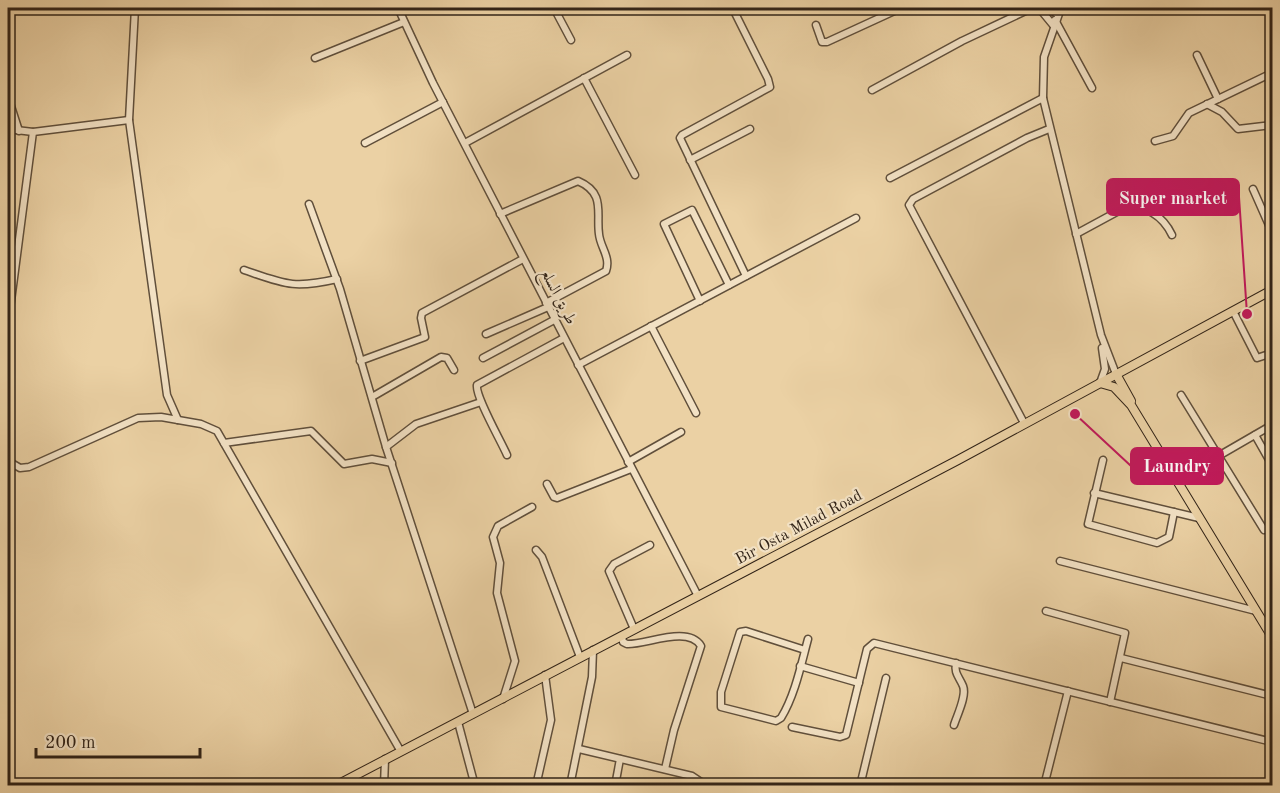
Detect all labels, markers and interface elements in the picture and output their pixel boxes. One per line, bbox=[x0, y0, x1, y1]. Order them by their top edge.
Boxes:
callout: Super market bbox=[1107, 179, 1239, 215]
text: Super market bbox=[1119, 190, 1228, 208]
street label: طريق السلع bbox=[532, 267, 579, 330]
callout: Laundry bbox=[1131, 448, 1223, 484]
text: Laundry bbox=[1143, 458, 1211, 476]
street label: Bir Osta Milad Road bbox=[733, 488, 865, 568]
scale bar bbox=[36, 721, 200, 759]
text: 200 m bbox=[45, 734, 96, 752]

